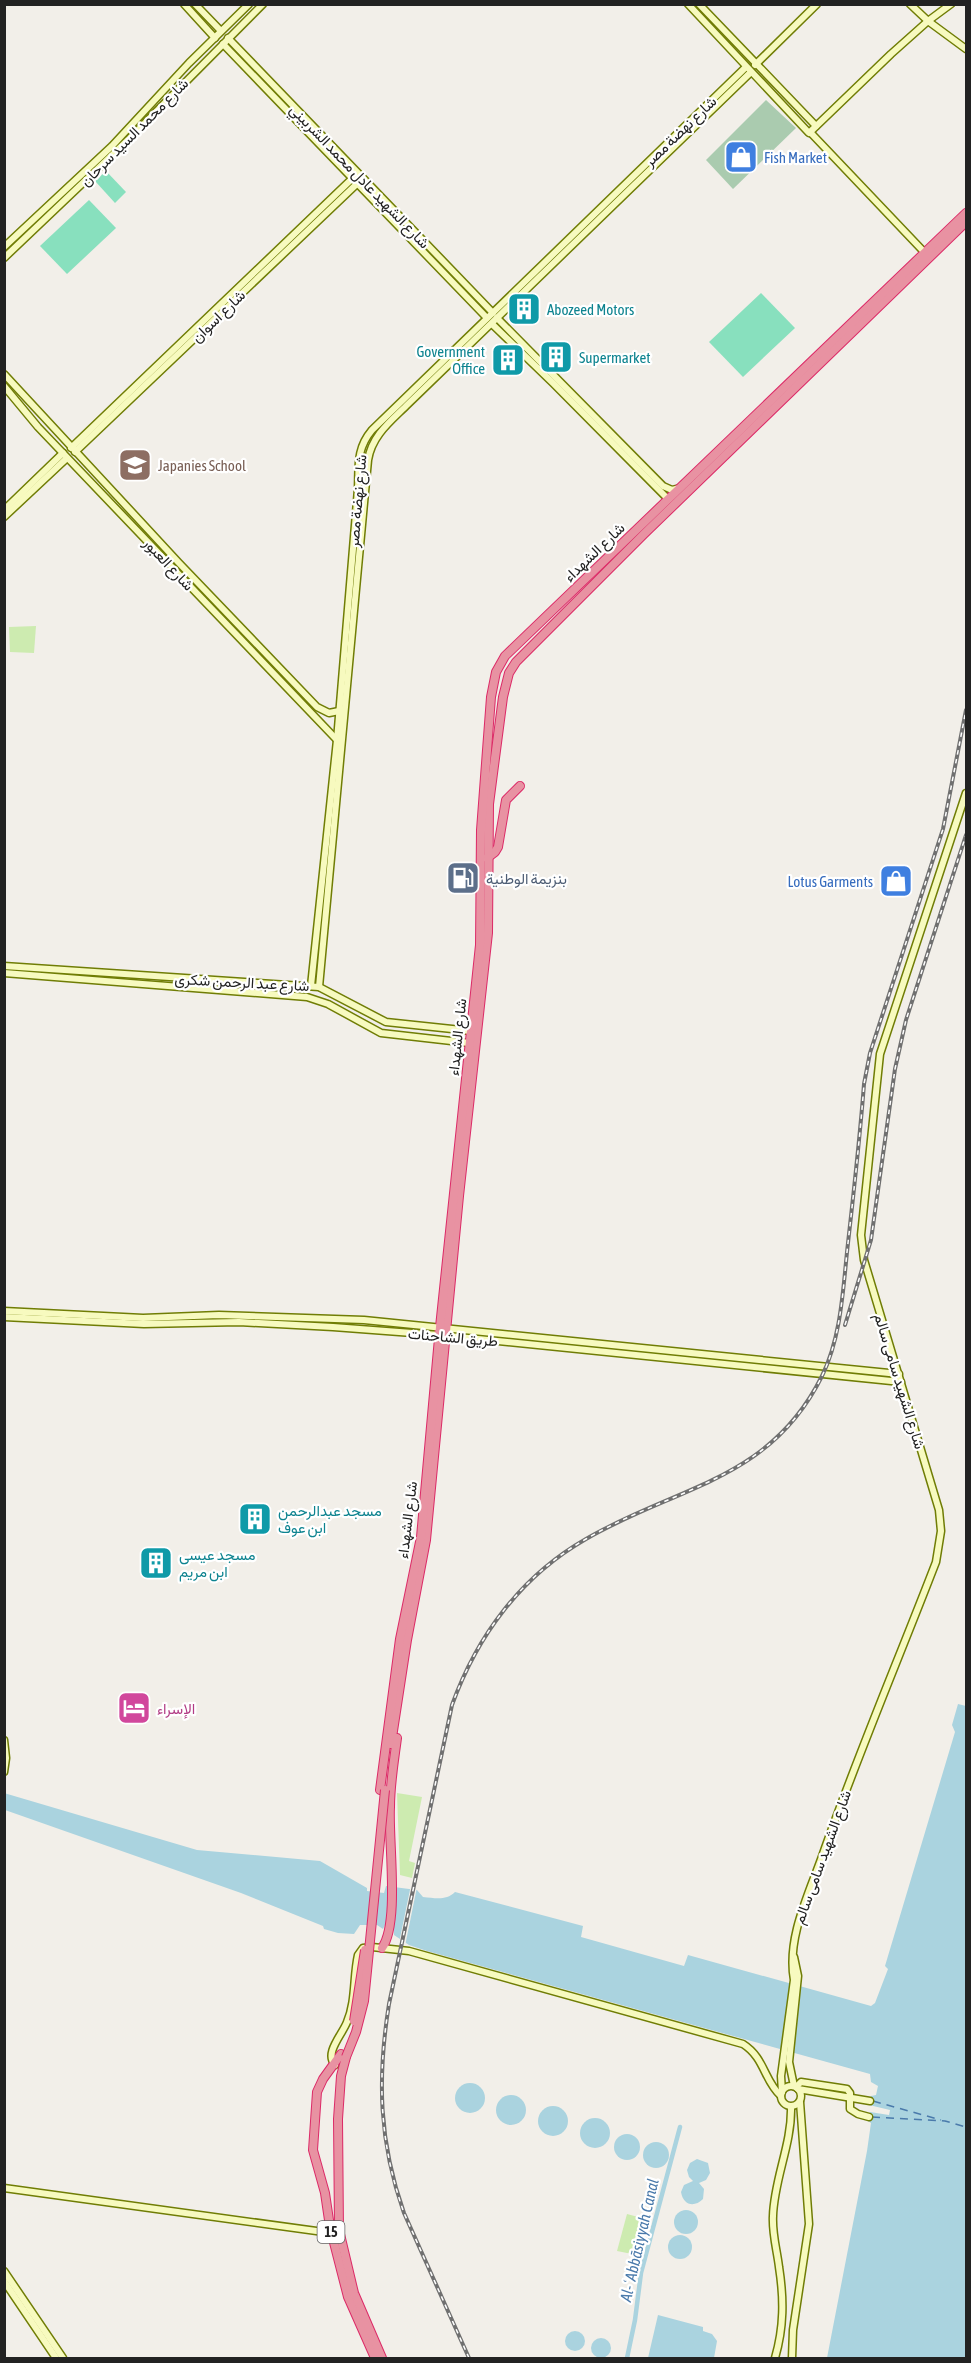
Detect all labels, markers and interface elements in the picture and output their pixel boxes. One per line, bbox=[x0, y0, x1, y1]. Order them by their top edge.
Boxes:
street label: شارع محمد السيد سرحان bbox=[77, 74, 194, 192]
street label: شارع نهضة مصر bbox=[640, 92, 722, 172]
street label: شارع الشهيد عادل محمد الشربيني bbox=[283, 100, 433, 255]
shop icon: Fish Market bbox=[723, 139, 759, 175]
place label: Fish Market bbox=[764, 149, 827, 166]
street label: شارع اسوان bbox=[188, 286, 251, 348]
building icon: Abozeed Motors bbox=[506, 291, 542, 327]
place label: Abozeed Motors bbox=[547, 301, 634, 318]
building icon: Supermarket bbox=[538, 339, 574, 375]
building icon: Government Office bbox=[490, 342, 526, 378]
place label: Government Office bbox=[416, 343, 485, 377]
place label: Supermarket bbox=[579, 349, 651, 366]
school or university icon: Japanies School bbox=[117, 447, 153, 483]
street label: شارع نهضة مصر bbox=[344, 454, 373, 550]
place label: Japanies School bbox=[158, 457, 246, 474]
street label: شارع الشهداء bbox=[560, 519, 630, 587]
street label: شارع العبور bbox=[138, 533, 198, 596]
fuel station icon: بنزيمة الوطنية bbox=[445, 860, 481, 896]
shop icon: Lotus Garments bbox=[878, 863, 914, 899]
place label: بنزيمة الوطنية bbox=[486, 870, 567, 888]
place label: Lotus Garments bbox=[787, 873, 873, 890]
street label: شارع عبد الرحمن شكرى bbox=[174, 970, 310, 997]
street label: شارع الشهداء bbox=[444, 997, 473, 1077]
street label: شارع الشهيد سامى سالم bbox=[868, 1311, 929, 1452]
street label: طريق الشاحنات bbox=[407, 1325, 499, 1351]
street label: شارع الشهداء bbox=[394, 1480, 423, 1560]
building icon: مسجد عبدالرحمن ابن عوف bbox=[237, 1501, 273, 1537]
place label: مسجد عبدالرحمن ابن عوف bbox=[278, 1502, 382, 1538]
building icon: مسجد عيسى ابن مريم bbox=[138, 1545, 174, 1581]
place label: مسجد عيسى ابن مريم bbox=[179, 1546, 256, 1582]
hotel icon: الإسراء bbox=[116, 1690, 152, 1726]
place label: الإسراء bbox=[157, 1700, 195, 1719]
street label: شارع الشهيد سامى سالم bbox=[790, 1788, 857, 1927]
water label: Al-ʿAbbāsiyyah Canal bbox=[616, 2177, 663, 2304]
road number: 15 bbox=[318, 2221, 344, 2243]

